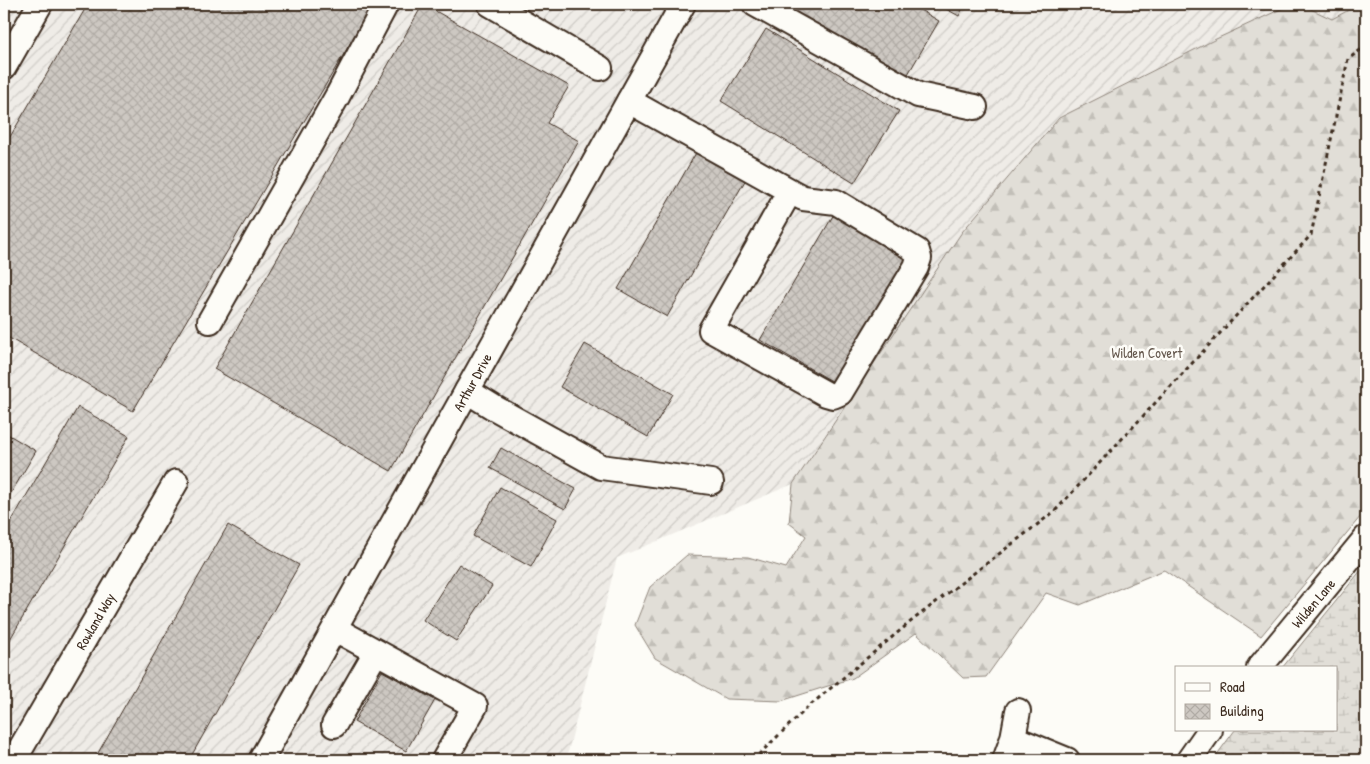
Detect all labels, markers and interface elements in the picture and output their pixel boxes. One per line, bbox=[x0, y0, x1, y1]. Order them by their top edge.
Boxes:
park label: Wilden Covert bbox=[1112, 343, 1183, 362]
street label: Arthur Drive bbox=[448, 349, 496, 414]
street label: Wilden Lane bbox=[1287, 574, 1339, 632]
street label: Rowland Way bbox=[71, 589, 120, 653]
legend bbox=[1175, 666, 1338, 732]
text: Road bbox=[1220, 676, 1245, 697]
text: Building bbox=[1220, 700, 1264, 721]

